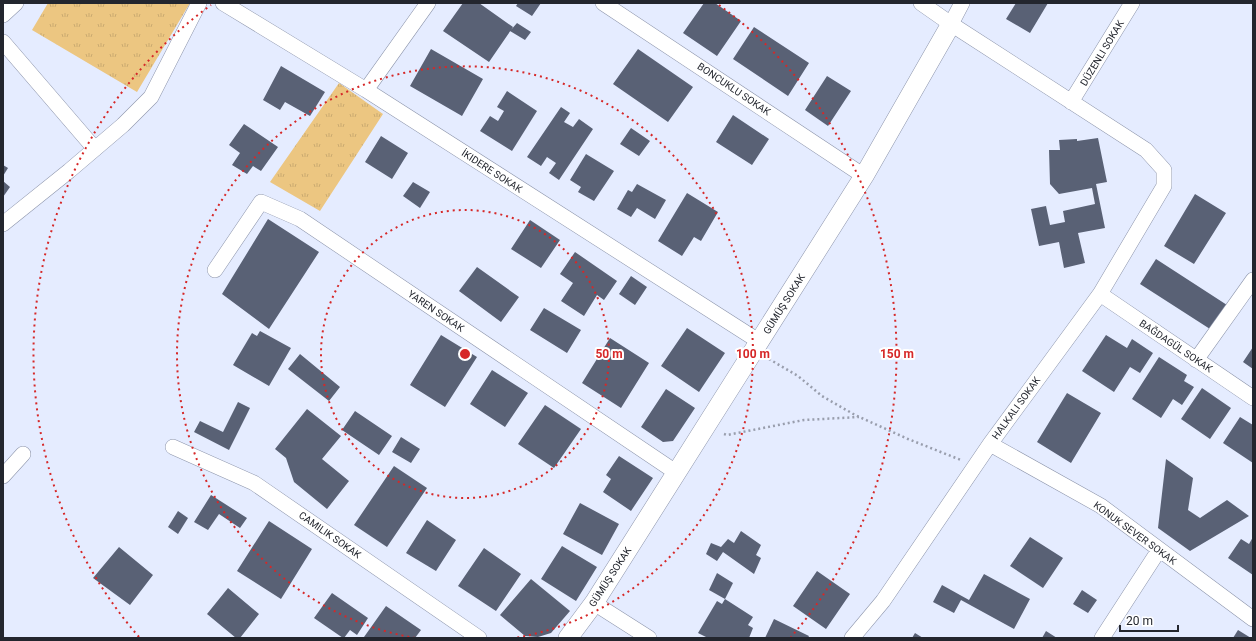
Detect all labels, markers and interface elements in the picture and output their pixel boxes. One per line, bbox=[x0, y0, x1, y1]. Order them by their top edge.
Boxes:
street label: DÜZENLI SOKAK bbox=[1077, 17, 1126, 88]
street label: BONCUKLU SOKAK bbox=[695, 61, 773, 118]
street label: İKIDERE SOKAK bbox=[460, 146, 526, 195]
street label: GÜMÜŞ SOKAK bbox=[760, 271, 807, 336]
street label: YAREN SOKAK bbox=[406, 288, 467, 334]
street label: BAĞDAGÜL SOKAK bbox=[1137, 317, 1216, 375]
centre of rings bbox=[458, 347, 472, 361]
text: 50 m bbox=[595, 347, 623, 361]
text: 100 m bbox=[736, 347, 770, 361]
text: 150 m bbox=[880, 347, 914, 361]
street label: HALKALI SOKAK bbox=[990, 374, 1043, 441]
street label: KONUK SEVER SOKAK bbox=[1091, 499, 1179, 567]
street label: CAMILIK SOKAK bbox=[297, 509, 364, 561]
street label: GÜMÜŞ SOKAK bbox=[586, 544, 634, 609]
scale bar bbox=[1120, 607, 1178, 633]
text: 20 m bbox=[1126, 614, 1153, 628]

